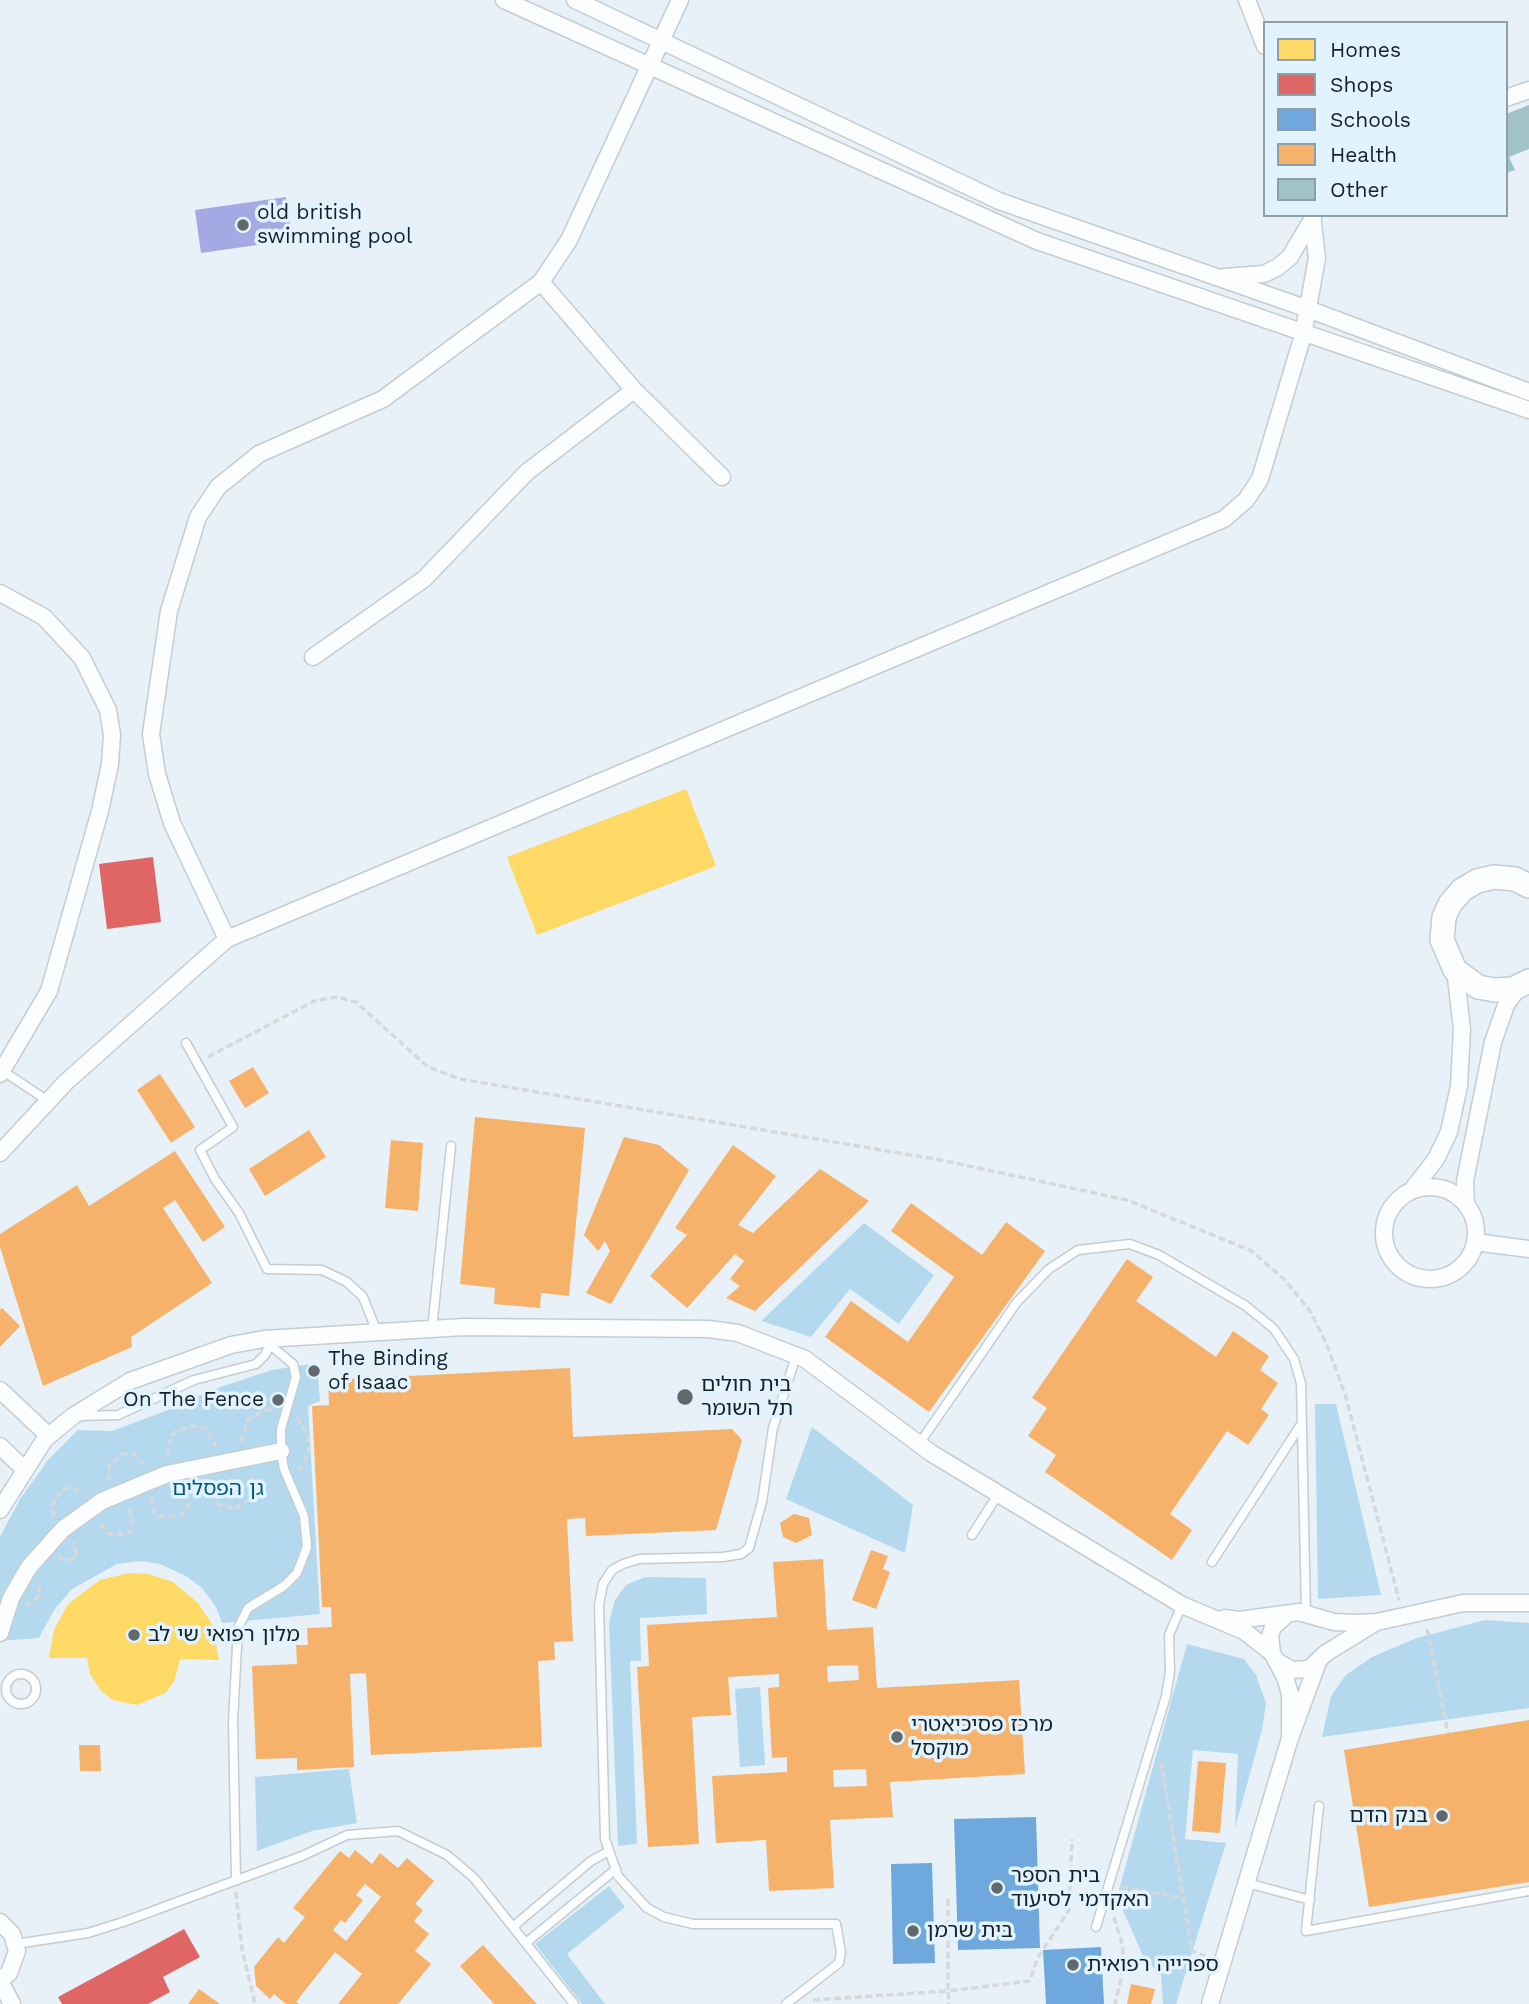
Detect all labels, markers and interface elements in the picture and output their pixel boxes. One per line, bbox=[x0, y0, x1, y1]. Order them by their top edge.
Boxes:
legend bbox=[1263, 21, 1508, 217]
text: Homes bbox=[1330, 37, 1401, 62]
text: Shops bbox=[1330, 72, 1393, 97]
text: Schools bbox=[1330, 107, 1411, 132]
text: Health bbox=[1330, 142, 1397, 167]
text: Other bbox=[1330, 177, 1388, 202]
place label: old british swimming pool bbox=[257, 200, 412, 250]
marker: old british swimming pool bbox=[235, 217, 251, 233]
place label: The Binding of Isaac bbox=[328, 1346, 448, 1396]
marker: The Binding of Isaac bbox=[306, 1363, 322, 1379]
place label: בית חולים תל השומר bbox=[701, 1372, 793, 1422]
place label: On The Fence bbox=[123, 1387, 264, 1413]
marker: בית חולים תל השומר bbox=[675, 1387, 695, 1407]
marker: On The Fence bbox=[270, 1392, 286, 1408]
park label: גן הפסלים bbox=[172, 1476, 264, 1502]
place label: מלון רפואי שי לב bbox=[148, 1622, 300, 1648]
marker: מלון רפואי שי לב bbox=[126, 1627, 142, 1643]
place label: מרכז פסיכיאטרי מוקסל bbox=[911, 1712, 1053, 1762]
marker: מרכז פסיכיאטרי מוקסל bbox=[889, 1729, 905, 1745]
place label: בנק הדם bbox=[1349, 1803, 1428, 1829]
marker: בנק הדם bbox=[1434, 1808, 1450, 1824]
place label: בית הספר האקדמי לסיעוד bbox=[1011, 1863, 1149, 1913]
marker: בית הספר האקדמי לסיעוד bbox=[989, 1880, 1005, 1896]
place label: בית שרמן bbox=[927, 1918, 1013, 1944]
marker: בית שרמן bbox=[905, 1923, 921, 1939]
place label: ספרייה רפואית bbox=[1087, 1952, 1219, 1978]
marker: ספרייה רפואית bbox=[1065, 1957, 1081, 1973]

